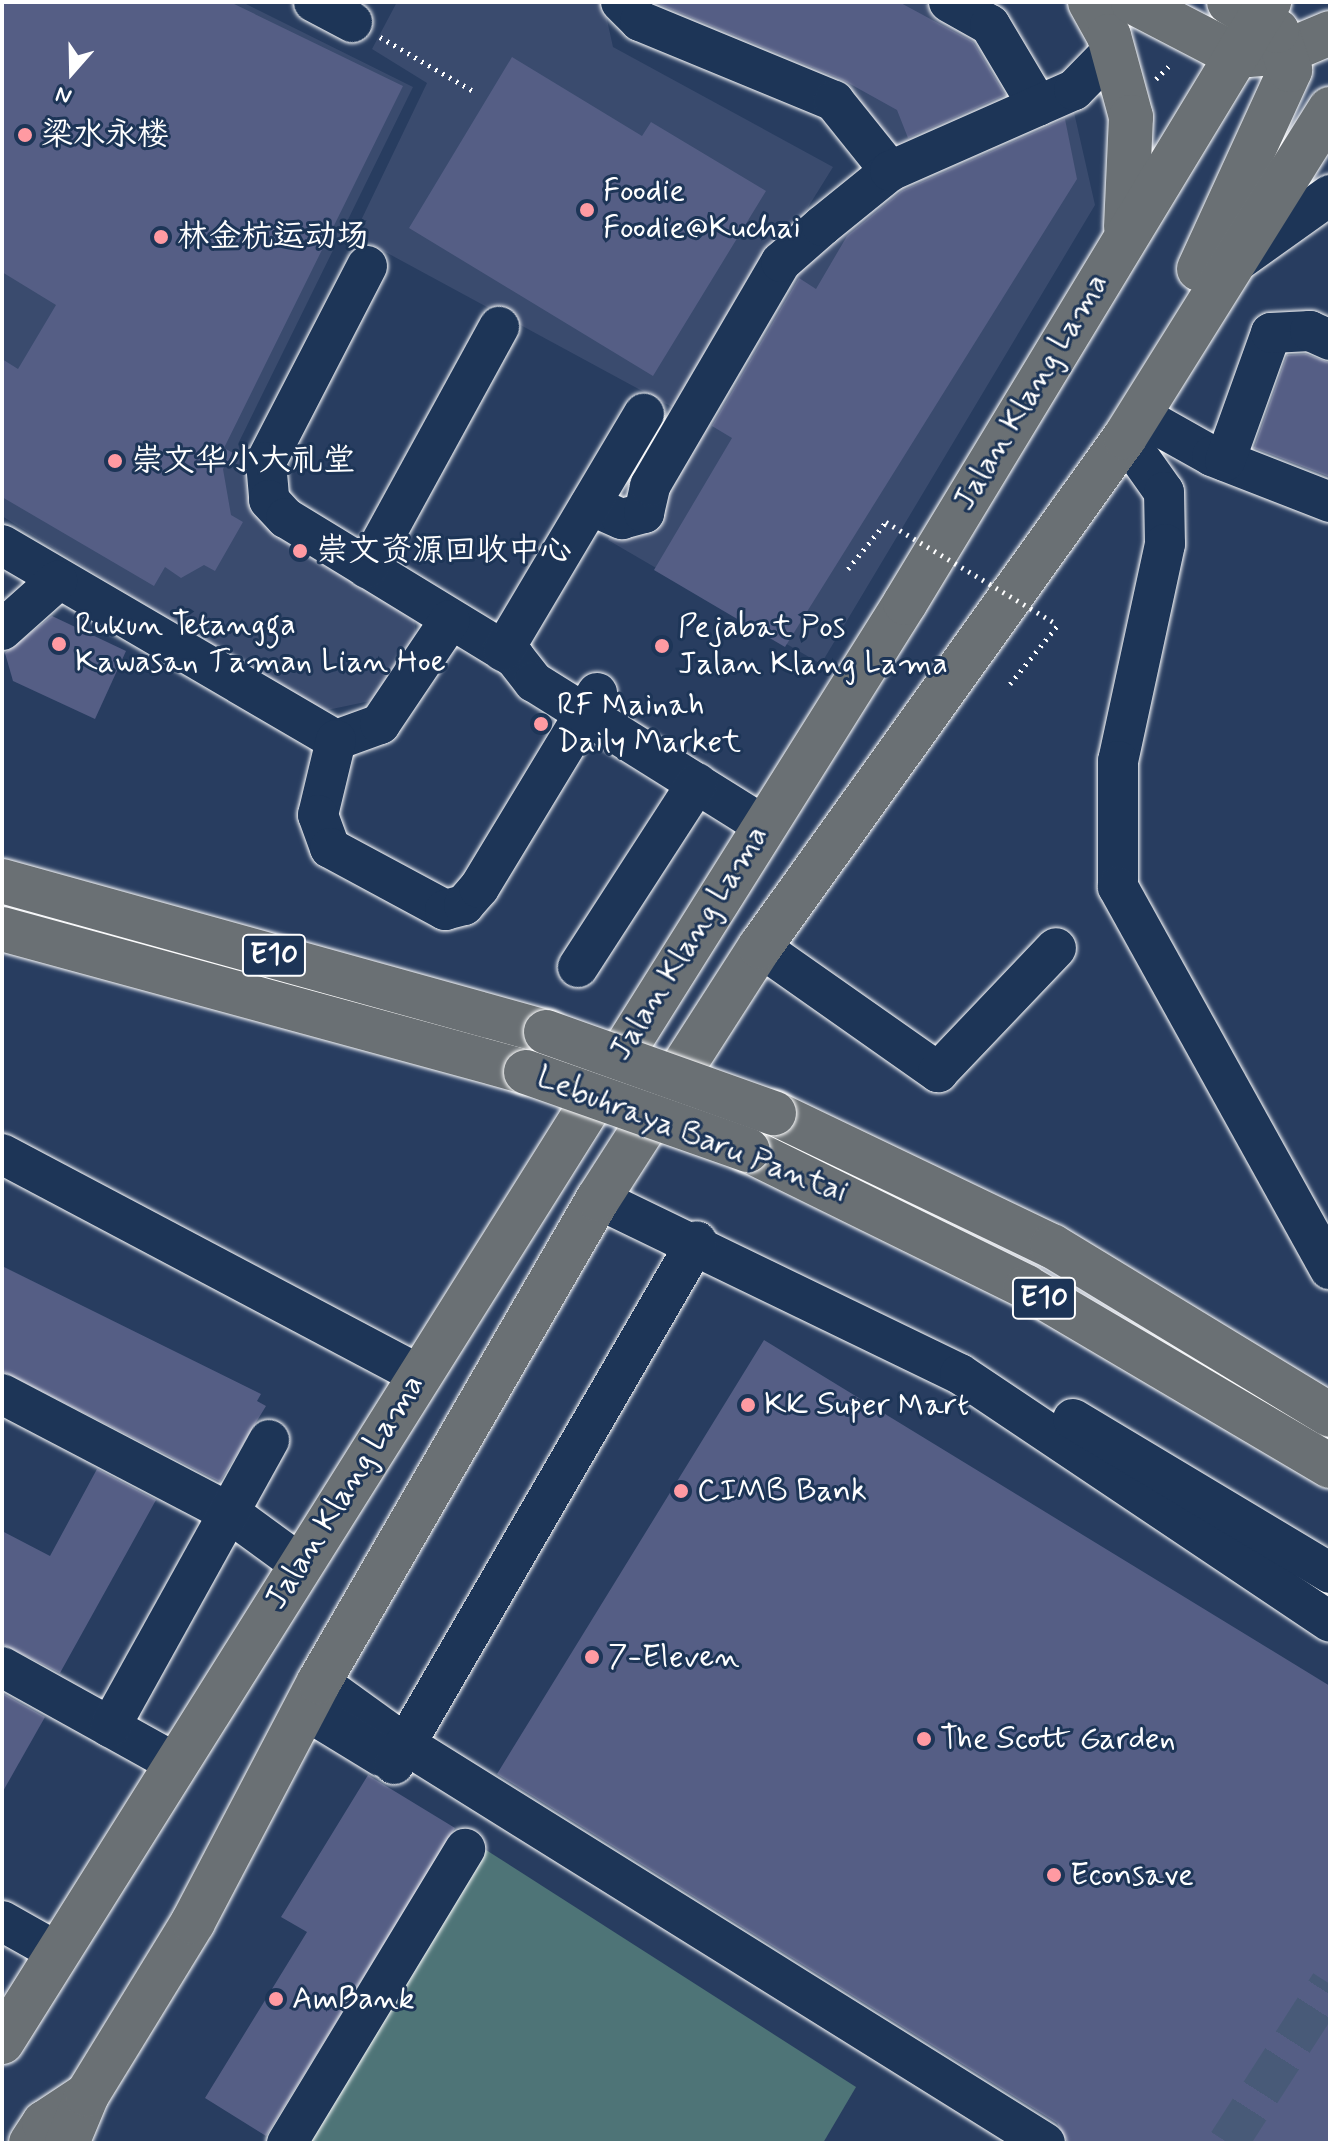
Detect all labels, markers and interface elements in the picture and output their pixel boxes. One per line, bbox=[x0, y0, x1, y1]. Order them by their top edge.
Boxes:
north arrow bbox=[32, 32, 112, 112]
text: N bbox=[52, 79, 75, 110]
place label: 梁水永楼 bbox=[41, 116, 169, 154]
marker: 梁水永楼 bbox=[16, 126, 34, 144]
place label: Foodie Foodie@Kuchai bbox=[603, 173, 801, 248]
marker: Foodie Foodie@Kuchai bbox=[578, 201, 596, 219]
place label: 林金杭运动场 bbox=[177, 218, 369, 256]
marker: 林金杭运动场 bbox=[152, 228, 170, 246]
street label: Jalan Klang Lama bbox=[945, 267, 1117, 517]
place label: 崇文华小大礼堂 bbox=[131, 442, 355, 480]
marker: 崇文华小大礼堂 bbox=[106, 452, 124, 470]
place label: 崇文资源回收中心 bbox=[316, 532, 572, 570]
marker: 崇文资源回收中心 bbox=[291, 542, 309, 560]
place label: Rukun Tetangga Kawasan Taman Lian Hoe bbox=[75, 607, 435, 682]
place label: Pejabat Pos Jalan Klang Lama bbox=[678, 609, 947, 684]
marker: Rukun Tetangga Kawasan Taman Lian Hoe bbox=[50, 635, 68, 653]
marker: Pejabat Pos Jalan Klang Lama bbox=[653, 637, 671, 655]
place label: RF Mainah Daily Market bbox=[557, 687, 741, 762]
marker: RF Mainah Daily Market bbox=[532, 715, 550, 733]
street label: Jalan Klang Lama bbox=[601, 819, 777, 1067]
road number: E10 bbox=[240, 929, 308, 981]
street label: Lebuhraya Baru Pantai bbox=[539, 1061, 845, 1209]
road number: E10 bbox=[1010, 1272, 1078, 1324]
street label: Jalan Klang Lama bbox=[257, 1368, 433, 1616]
place label: KK Super Mart bbox=[764, 1386, 974, 1424]
marker: KK Super Mart bbox=[739, 1396, 757, 1414]
place label: CIMB Bank bbox=[697, 1472, 867, 1510]
marker: CIMB Bank bbox=[672, 1482, 690, 1500]
place label: 7-Eleven bbox=[608, 1638, 740, 1676]
marker: 7-Eleven bbox=[583, 1648, 601, 1666]
place label: The Scott Garden bbox=[940, 1720, 1179, 1758]
marker: The Scott Garden bbox=[915, 1730, 933, 1748]
place label: Econsave bbox=[1070, 1856, 1194, 1894]
marker: Econsave bbox=[1045, 1866, 1063, 1884]
place label: AmBank bbox=[292, 1980, 415, 2018]
marker: AmBank bbox=[267, 1990, 285, 2008]

